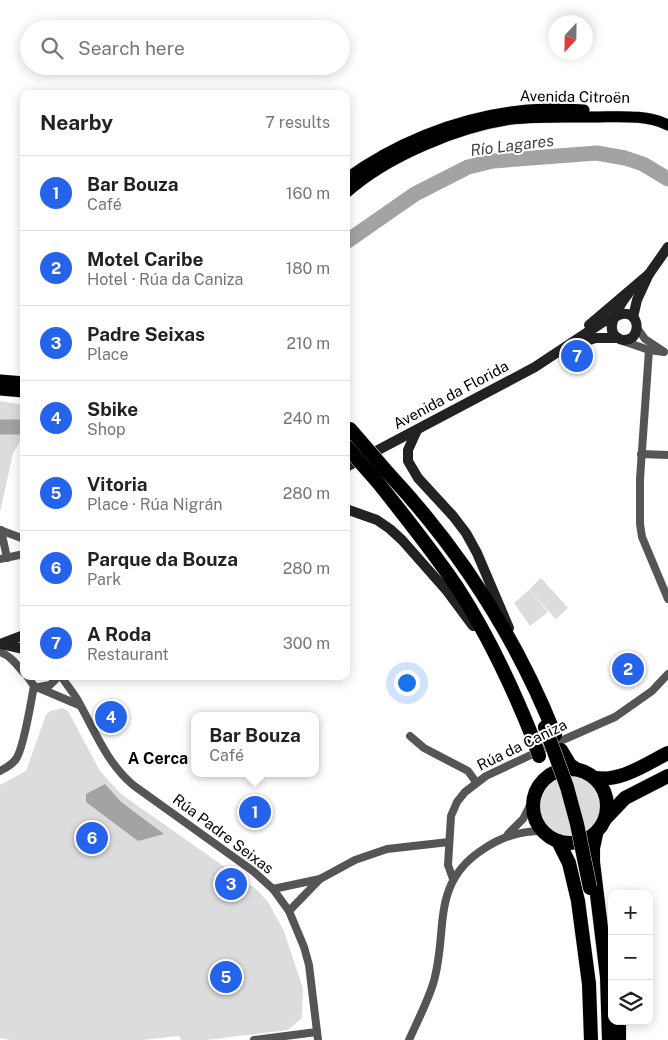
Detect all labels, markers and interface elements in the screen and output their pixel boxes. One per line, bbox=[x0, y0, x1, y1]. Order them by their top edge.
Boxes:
north arrow bbox=[548, 15, 593, 60]
search box bbox=[20, 20, 350, 75]
icon: search bbox=[38, 34, 66, 62]
text: Search here bbox=[78, 37, 185, 59]
street label: Avenida Citroën bbox=[520, 87, 630, 106]
text: Nearby bbox=[40, 110, 113, 135]
text: 7 results bbox=[265, 113, 330, 132]
water label: Río Lagares bbox=[469, 131, 555, 160]
text: Bar Bouza bbox=[87, 173, 179, 195]
text: 1 bbox=[53, 184, 59, 203]
text: 160 m bbox=[286, 184, 330, 203]
text: Café bbox=[87, 195, 122, 214]
text: Motel Caribe bbox=[87, 248, 204, 270]
text: 2 bbox=[51, 259, 61, 278]
text: 180 m bbox=[286, 259, 330, 278]
text: Hotel · Rúa da Caniza bbox=[87, 270, 243, 289]
text: Padre Seixas bbox=[87, 323, 205, 345]
text: 3 bbox=[51, 334, 61, 353]
text: 210 m bbox=[286, 334, 330, 353]
pin: 7 bbox=[561, 337, 593, 375]
text: Place bbox=[87, 345, 129, 364]
street label: Avenida da Florida bbox=[390, 357, 511, 432]
text: Sbike bbox=[87, 398, 138, 420]
text: 4 bbox=[51, 409, 61, 428]
text: 240 m bbox=[283, 409, 330, 428]
text: Shop bbox=[87, 420, 126, 439]
text: Vitoria bbox=[87, 473, 148, 495]
text: 5 bbox=[51, 484, 61, 503]
text: 280 m bbox=[283, 484, 330, 503]
text: Place · Rúa Nigrán bbox=[87, 495, 222, 514]
text: Parque da Bouza bbox=[87, 548, 238, 570]
text: 6 bbox=[51, 559, 61, 578]
text: 280 m bbox=[283, 559, 330, 578]
text: Park bbox=[87, 570, 121, 589]
text: A Roda bbox=[87, 623, 151, 645]
text: 7 bbox=[51, 634, 61, 653]
text: 300 m bbox=[283, 634, 330, 653]
text: Restaurant bbox=[87, 645, 169, 664]
pin: 2 bbox=[612, 650, 644, 688]
your location bbox=[394, 670, 420, 696]
pin: 4 bbox=[95, 698, 127, 736]
popup bbox=[191, 712, 319, 777]
street label: Rúa da Caniza bbox=[474, 715, 569, 774]
text: Bar Bouza bbox=[209, 724, 301, 746]
text: Café bbox=[209, 746, 244, 765]
district label: A Cerca bbox=[128, 749, 188, 768]
street label: Rúa Padre Seixas bbox=[170, 790, 277, 877]
pin: 1 bbox=[239, 793, 271, 831]
pin: 6 bbox=[76, 819, 108, 857]
pin: 3 bbox=[215, 865, 247, 903]
map controls bbox=[608, 890, 653, 1025]
button: + bbox=[608, 890, 653, 935]
button: − bbox=[608, 935, 653, 980]
pin: 5 bbox=[210, 958, 242, 996]
button: layers bbox=[608, 980, 653, 1025]

